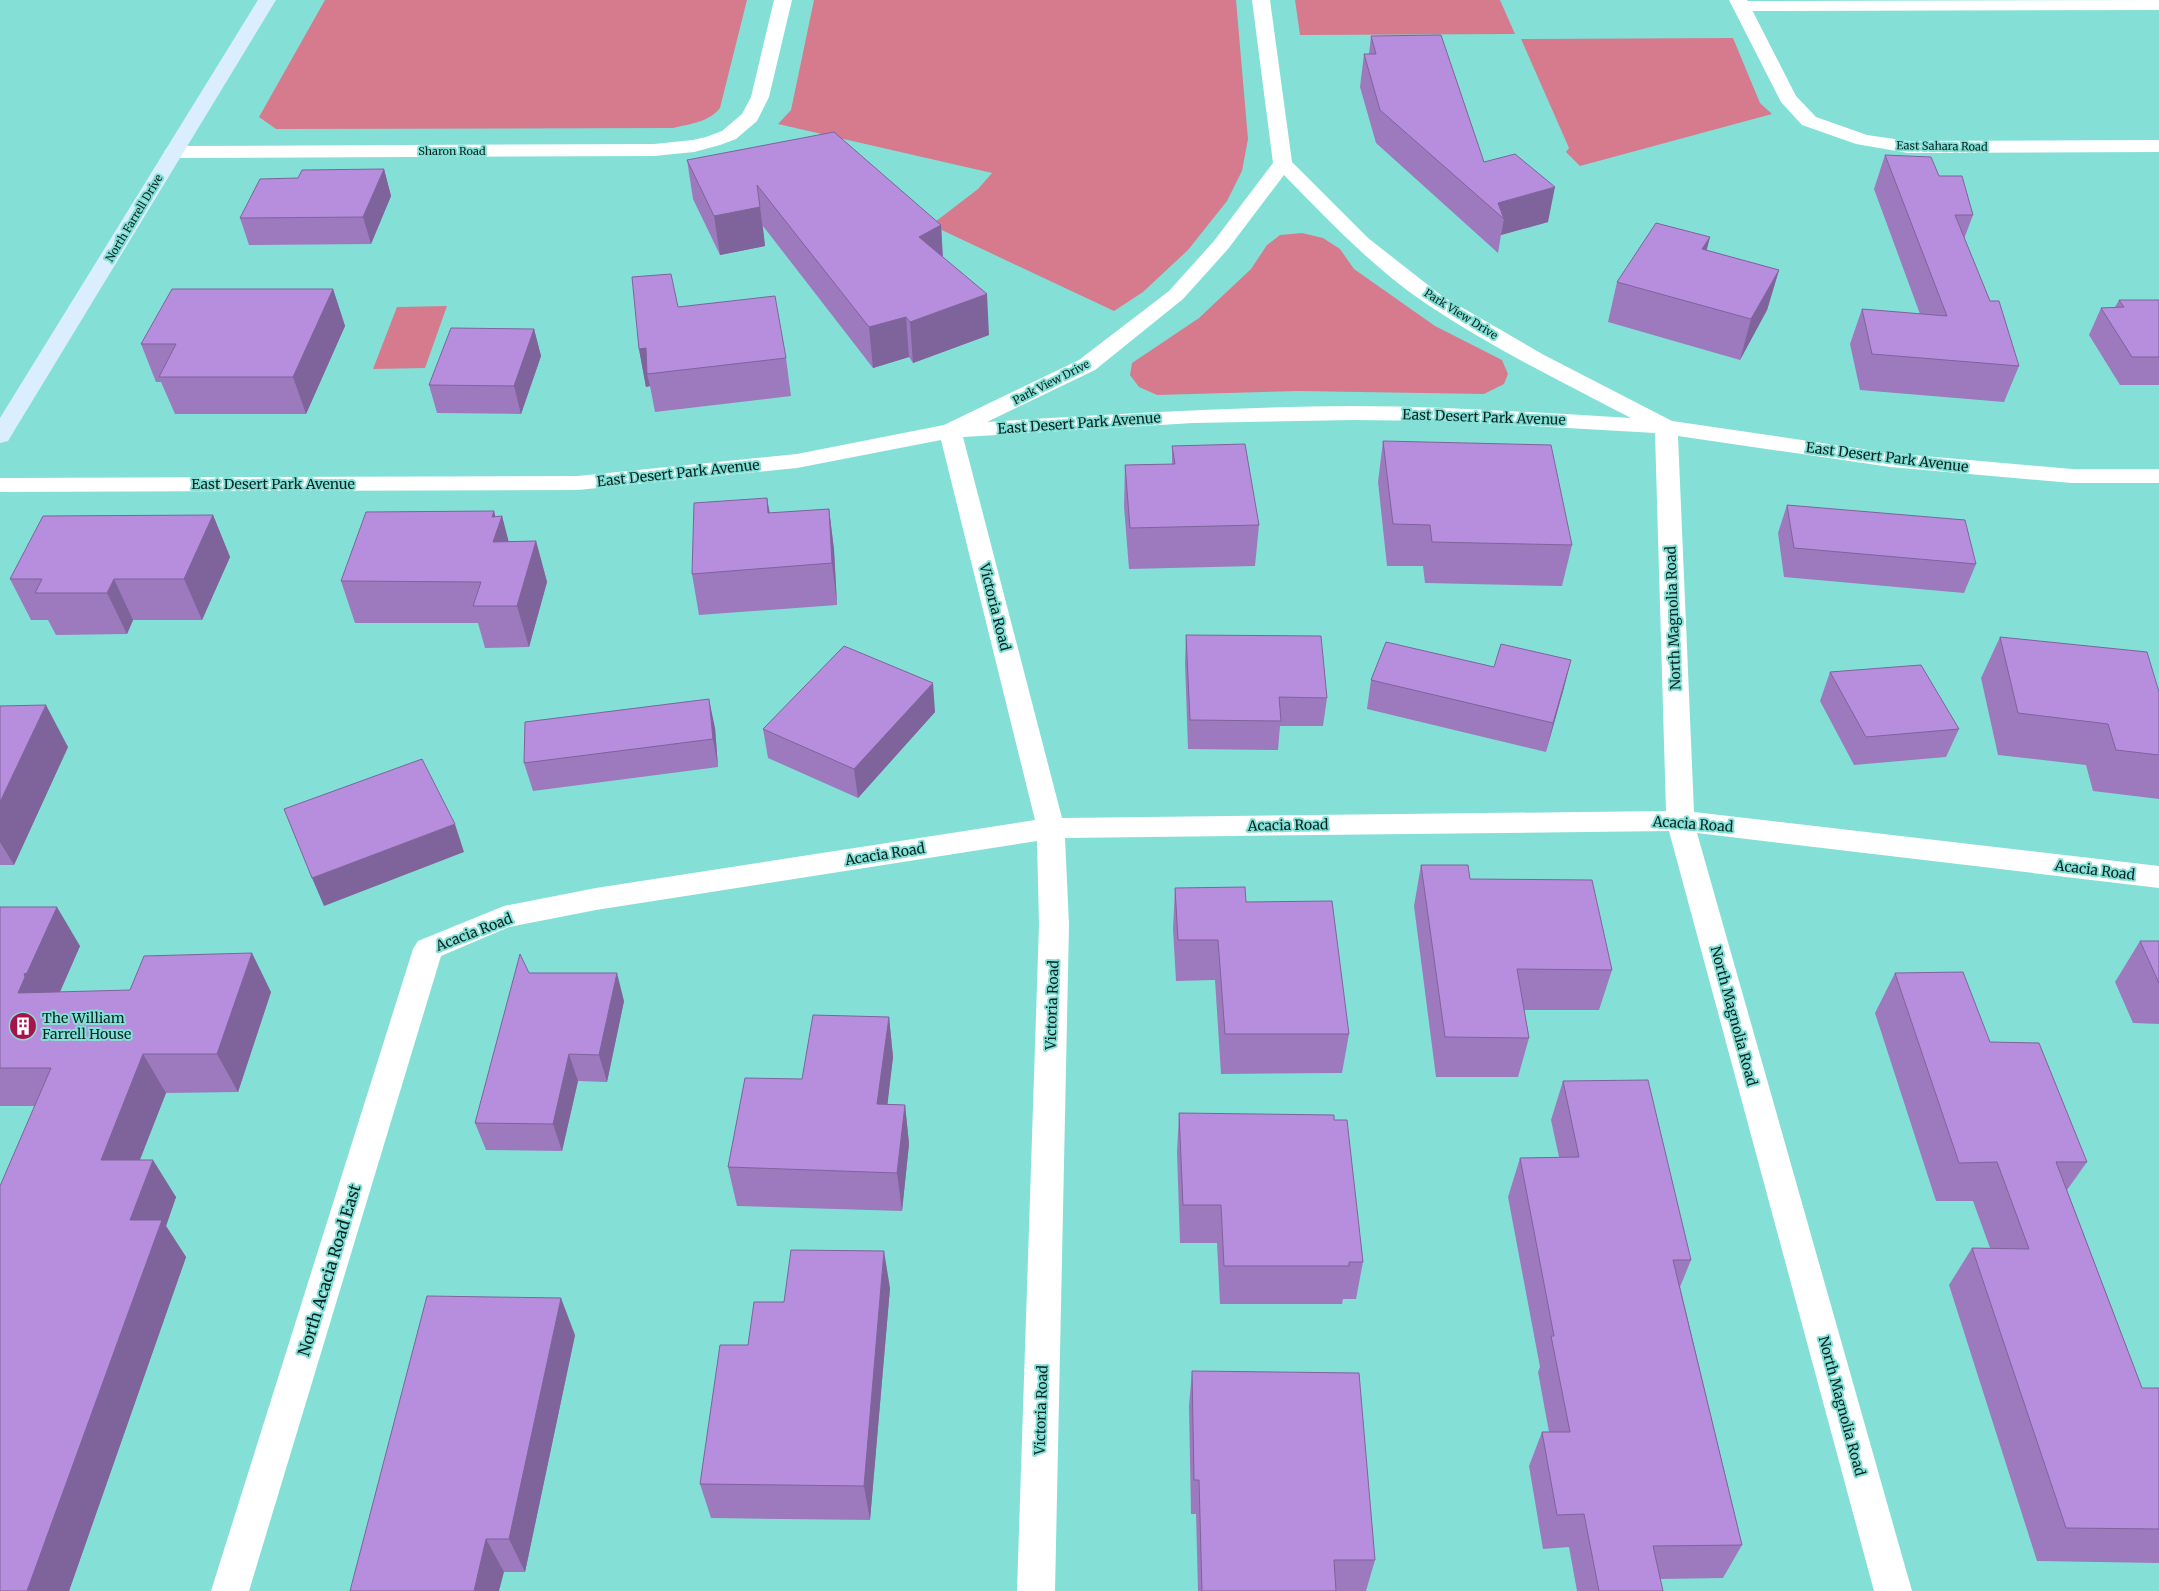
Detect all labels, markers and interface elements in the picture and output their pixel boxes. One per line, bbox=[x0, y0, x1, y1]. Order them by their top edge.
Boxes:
street label: East Sahara Road bbox=[1896, 138, 1988, 154]
street label: Sharon Road bbox=[418, 144, 486, 158]
street label: North Farrell Drive bbox=[102, 172, 166, 264]
street label: Park View Drive bbox=[1422, 286, 1501, 342]
street label: Park View Drive bbox=[1010, 357, 1092, 407]
street label: East Desert Park Avenue bbox=[1402, 405, 1566, 429]
street label: East Desert Park Avenue bbox=[997, 408, 1161, 438]
street label: East Desert Park Avenue bbox=[1805, 438, 1969, 476]
street label: East Desert Park Avenue bbox=[596, 455, 760, 491]
street label: East Desert Park Avenue bbox=[191, 475, 355, 493]
street label: North Magnolia Road bbox=[1661, 545, 1685, 690]
street label: Victoria Road bbox=[975, 560, 1015, 653]
street label: Acacia Road bbox=[1651, 812, 1734, 836]
street label: Acacia Road bbox=[1246, 815, 1329, 835]
street label: Acacia Road bbox=[843, 839, 927, 869]
street label: Acacia Road bbox=[2053, 856, 2137, 884]
street label: Acacia Road bbox=[432, 909, 515, 955]
street label: North Magnolia Road bbox=[1707, 944, 1761, 1088]
street label: Victoria Road bbox=[1041, 959, 1063, 1051]
place label: The William Farrell House bbox=[42, 1009, 131, 1043]
building icon: The William Farrell House bbox=[8, 1011, 38, 1041]
street label: North Acacia Road East bbox=[293, 1181, 365, 1358]
street label: North Magnolia Road bbox=[1815, 1334, 1869, 1478]
street label: Victoria Road bbox=[1030, 1364, 1052, 1456]

